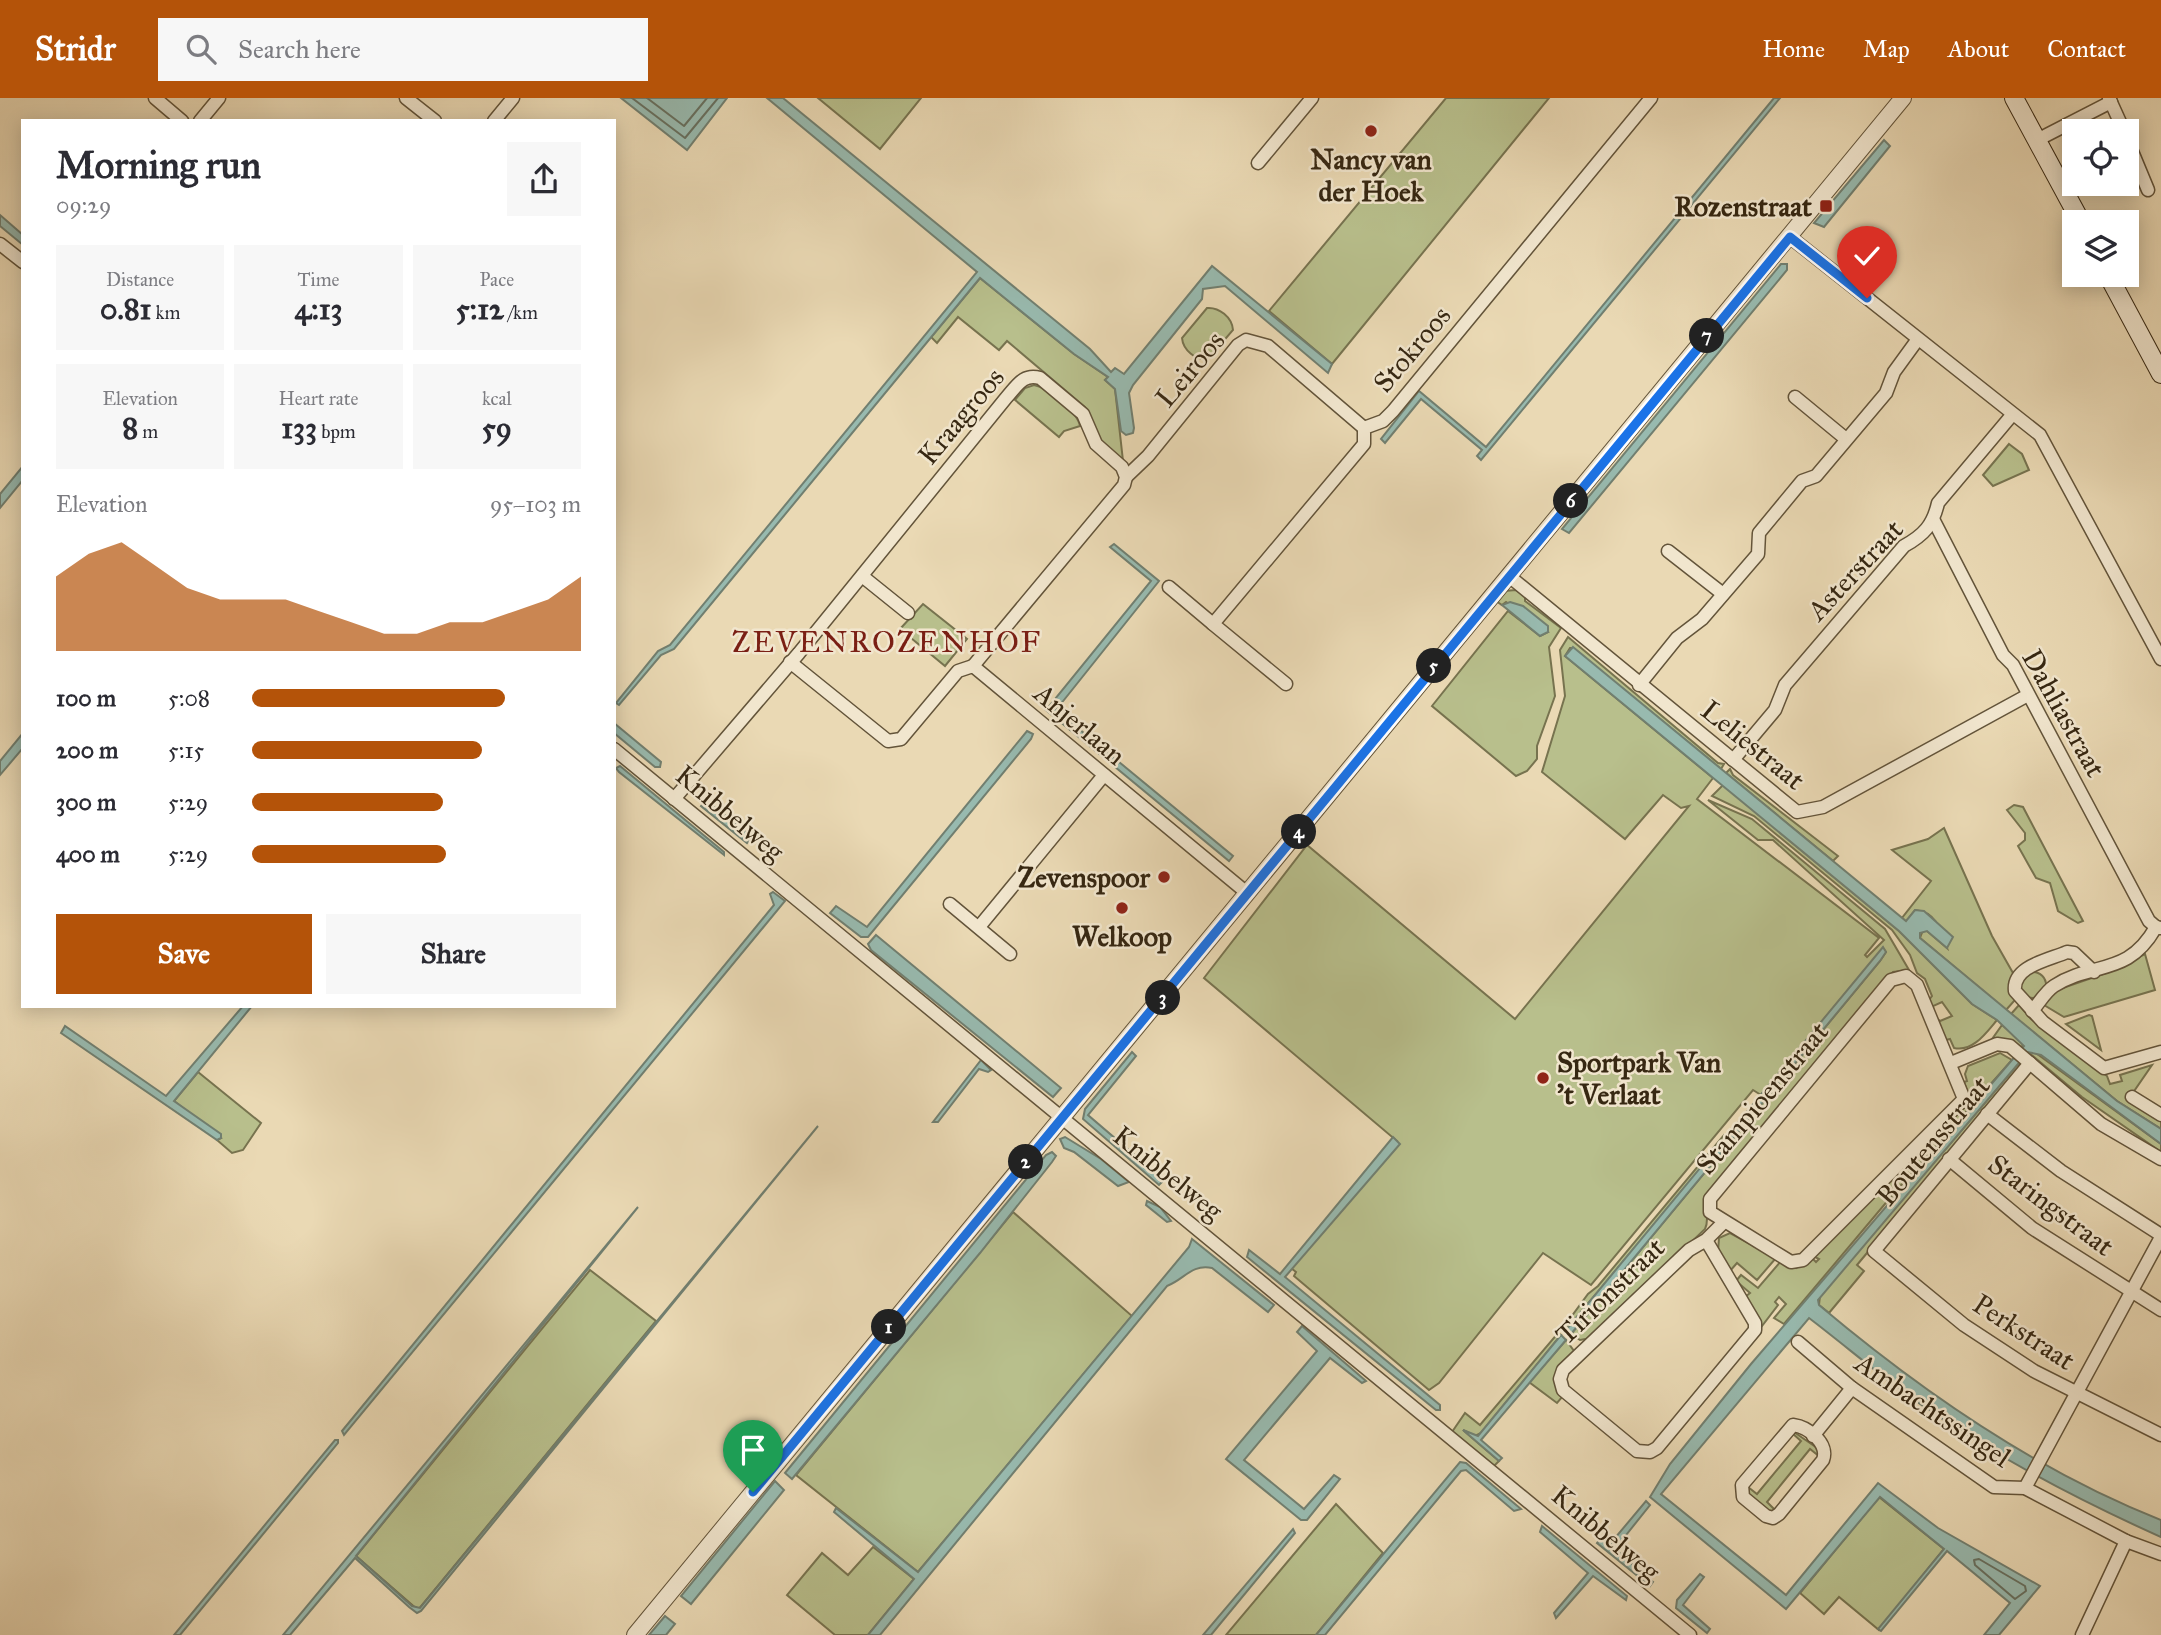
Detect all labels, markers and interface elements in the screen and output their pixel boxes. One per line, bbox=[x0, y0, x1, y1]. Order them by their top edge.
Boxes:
search box bbox=[158, 18, 648, 81]
text: Stridr bbox=[35, 29, 116, 69]
icon: search bbox=[182, 30, 220, 68]
text: Search here bbox=[238, 33, 361, 65]
text: Home bbox=[1762, 34, 1825, 64]
text: Map bbox=[1863, 34, 1910, 64]
text: About bbox=[1948, 34, 2009, 64]
text: Contact bbox=[2047, 34, 2126, 64]
map controls bbox=[2062, 119, 2139, 287]
button: locate bbox=[2062, 119, 2139, 196]
marker: Nancy van der Hoek bbox=[1363, 123, 1379, 139]
text: Morning run bbox=[56, 142, 261, 188]
button: share bbox=[507, 142, 581, 216]
place label: Nancy van der Hoek bbox=[1310, 142, 1432, 209]
place label: Rozenstraat bbox=[1674, 189, 1812, 224]
text: 09:29 bbox=[56, 191, 111, 219]
marker: Rozenstraat bbox=[1818, 198, 1834, 214]
button: layers bbox=[2062, 210, 2139, 287]
pin bbox=[1837, 226, 1897, 298]
icon: check bbox=[1848, 237, 1886, 275]
text: Distance bbox=[106, 268, 174, 291]
text: Time bbox=[297, 268, 340, 291]
text: Pace bbox=[480, 268, 514, 291]
text: 0.81 bbox=[100, 291, 151, 327]
text: 4:13 bbox=[294, 291, 343, 327]
text: 5:12 bbox=[456, 291, 504, 327]
street label: Stokroos bbox=[1366, 299, 1458, 399]
text: km bbox=[151, 301, 180, 324]
text: /km bbox=[504, 301, 538, 324]
pin: 7 bbox=[1690, 318, 1724, 354]
street label: Leiroos bbox=[1148, 324, 1232, 414]
text: 7 bbox=[1701, 324, 1712, 347]
street label: Kraagroos bbox=[910, 360, 1012, 472]
text: Elevation bbox=[102, 387, 178, 410]
text: Heart rate bbox=[279, 387, 358, 410]
text: kcal bbox=[482, 387, 512, 410]
text: 8 bbox=[122, 410, 138, 446]
text: 133 bbox=[281, 410, 317, 446]
text: 59 bbox=[482, 410, 512, 446]
text: m bbox=[138, 420, 158, 443]
text: bpm bbox=[317, 420, 356, 443]
pin: 6 bbox=[1554, 484, 1588, 518]
text: 6 bbox=[1566, 489, 1575, 512]
text: Elevation bbox=[56, 490, 147, 518]
text: 95–103 m bbox=[490, 490, 581, 518]
street label: Asterstraat bbox=[1799, 512, 1911, 629]
district label: ZEVENROZENHOF bbox=[732, 624, 1042, 660]
street label: Dahliastraat bbox=[2015, 643, 2113, 783]
pin: 5 bbox=[1416, 648, 1452, 684]
text: 5 bbox=[1429, 654, 1438, 677]
street label: Anjerlaan bbox=[1026, 675, 1133, 773]
text: 100 m bbox=[56, 684, 116, 712]
text: 5:08 bbox=[168, 684, 210, 712]
street label: Leliestraat bbox=[1694, 693, 1812, 797]
text: 200 m bbox=[56, 736, 118, 764]
text: 5:15 bbox=[168, 736, 204, 764]
street label: Knibbelweg bbox=[668, 757, 792, 869]
text: 300 m bbox=[56, 788, 116, 816]
text: 5:29 bbox=[168, 788, 208, 816]
pin: 4 bbox=[1282, 814, 1316, 850]
text: 4 bbox=[1293, 820, 1304, 843]
text: 400 m bbox=[56, 840, 120, 868]
text: 5:29 bbox=[168, 840, 208, 868]
place label: Zevenspoor bbox=[1018, 860, 1150, 895]
marker: Zevenspoor bbox=[1156, 869, 1172, 885]
marker: Welkoop bbox=[1114, 900, 1130, 916]
button: Save bbox=[56, 914, 312, 994]
button: Share bbox=[326, 914, 581, 994]
place label: Welkoop bbox=[1072, 919, 1172, 954]
pin: 3 bbox=[1146, 981, 1180, 1016]
text: 3 bbox=[1159, 986, 1166, 1009]
street label: Stampioenstraat bbox=[1688, 1015, 1836, 1181]
place label: Sportpark Van 't Verlaat bbox=[1557, 1045, 1721, 1112]
street label: Boutensstraat bbox=[1869, 1069, 1998, 1213]
marker: Sportpark Van 't Verlaat bbox=[1535, 1070, 1551, 1086]
street label: Knibbelweg bbox=[1106, 1118, 1231, 1229]
pin: 2 bbox=[1009, 1144, 1044, 1180]
street label: Staringstraat bbox=[1981, 1146, 2121, 1264]
text: 2 bbox=[1021, 1150, 1030, 1173]
street label: Tirionstraat bbox=[1548, 1230, 1672, 1352]
street label: Perkstraat bbox=[1966, 1286, 2082, 1378]
pin: 1 bbox=[872, 1310, 906, 1344]
text: 1 bbox=[885, 1315, 892, 1338]
street label: Ambachtssingel bbox=[1848, 1345, 2018, 1475]
pin bbox=[723, 1420, 783, 1492]
icon: arrive bbox=[734, 1431, 772, 1469]
street label: Knibbelweg bbox=[1544, 1477, 1668, 1589]

